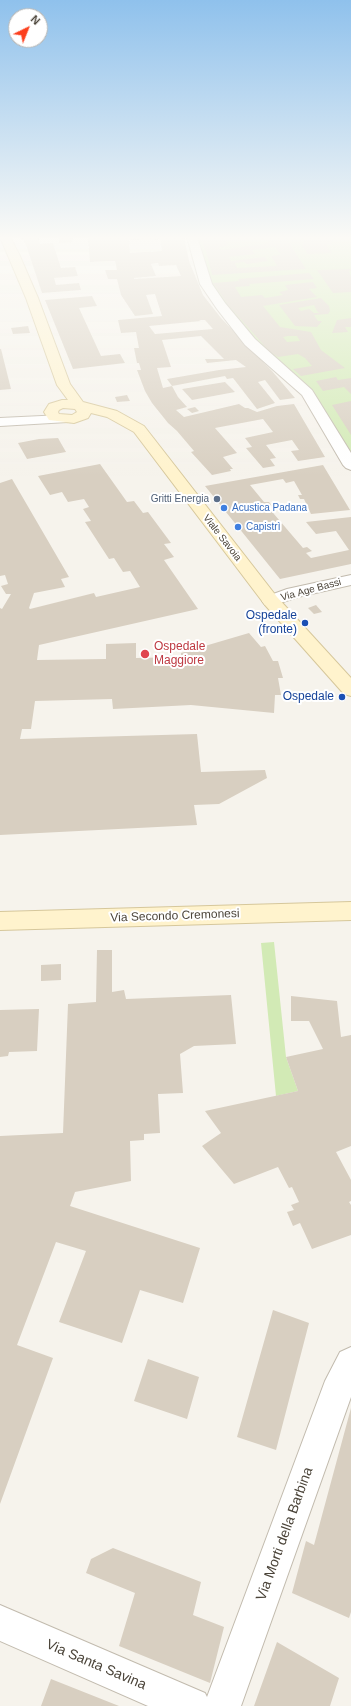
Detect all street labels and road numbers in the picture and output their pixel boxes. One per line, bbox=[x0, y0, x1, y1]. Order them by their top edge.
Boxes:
street label: Viale Savoia bbox=[200, 512, 244, 564]
street label: Via Age Bassi bbox=[279, 576, 343, 604]
street label: Via Secondo Cremonesi bbox=[110, 907, 240, 925]
street label: Via Morti della Barbina bbox=[253, 1465, 317, 1603]
street label: Via Santa Savina bbox=[43, 1636, 149, 1694]

